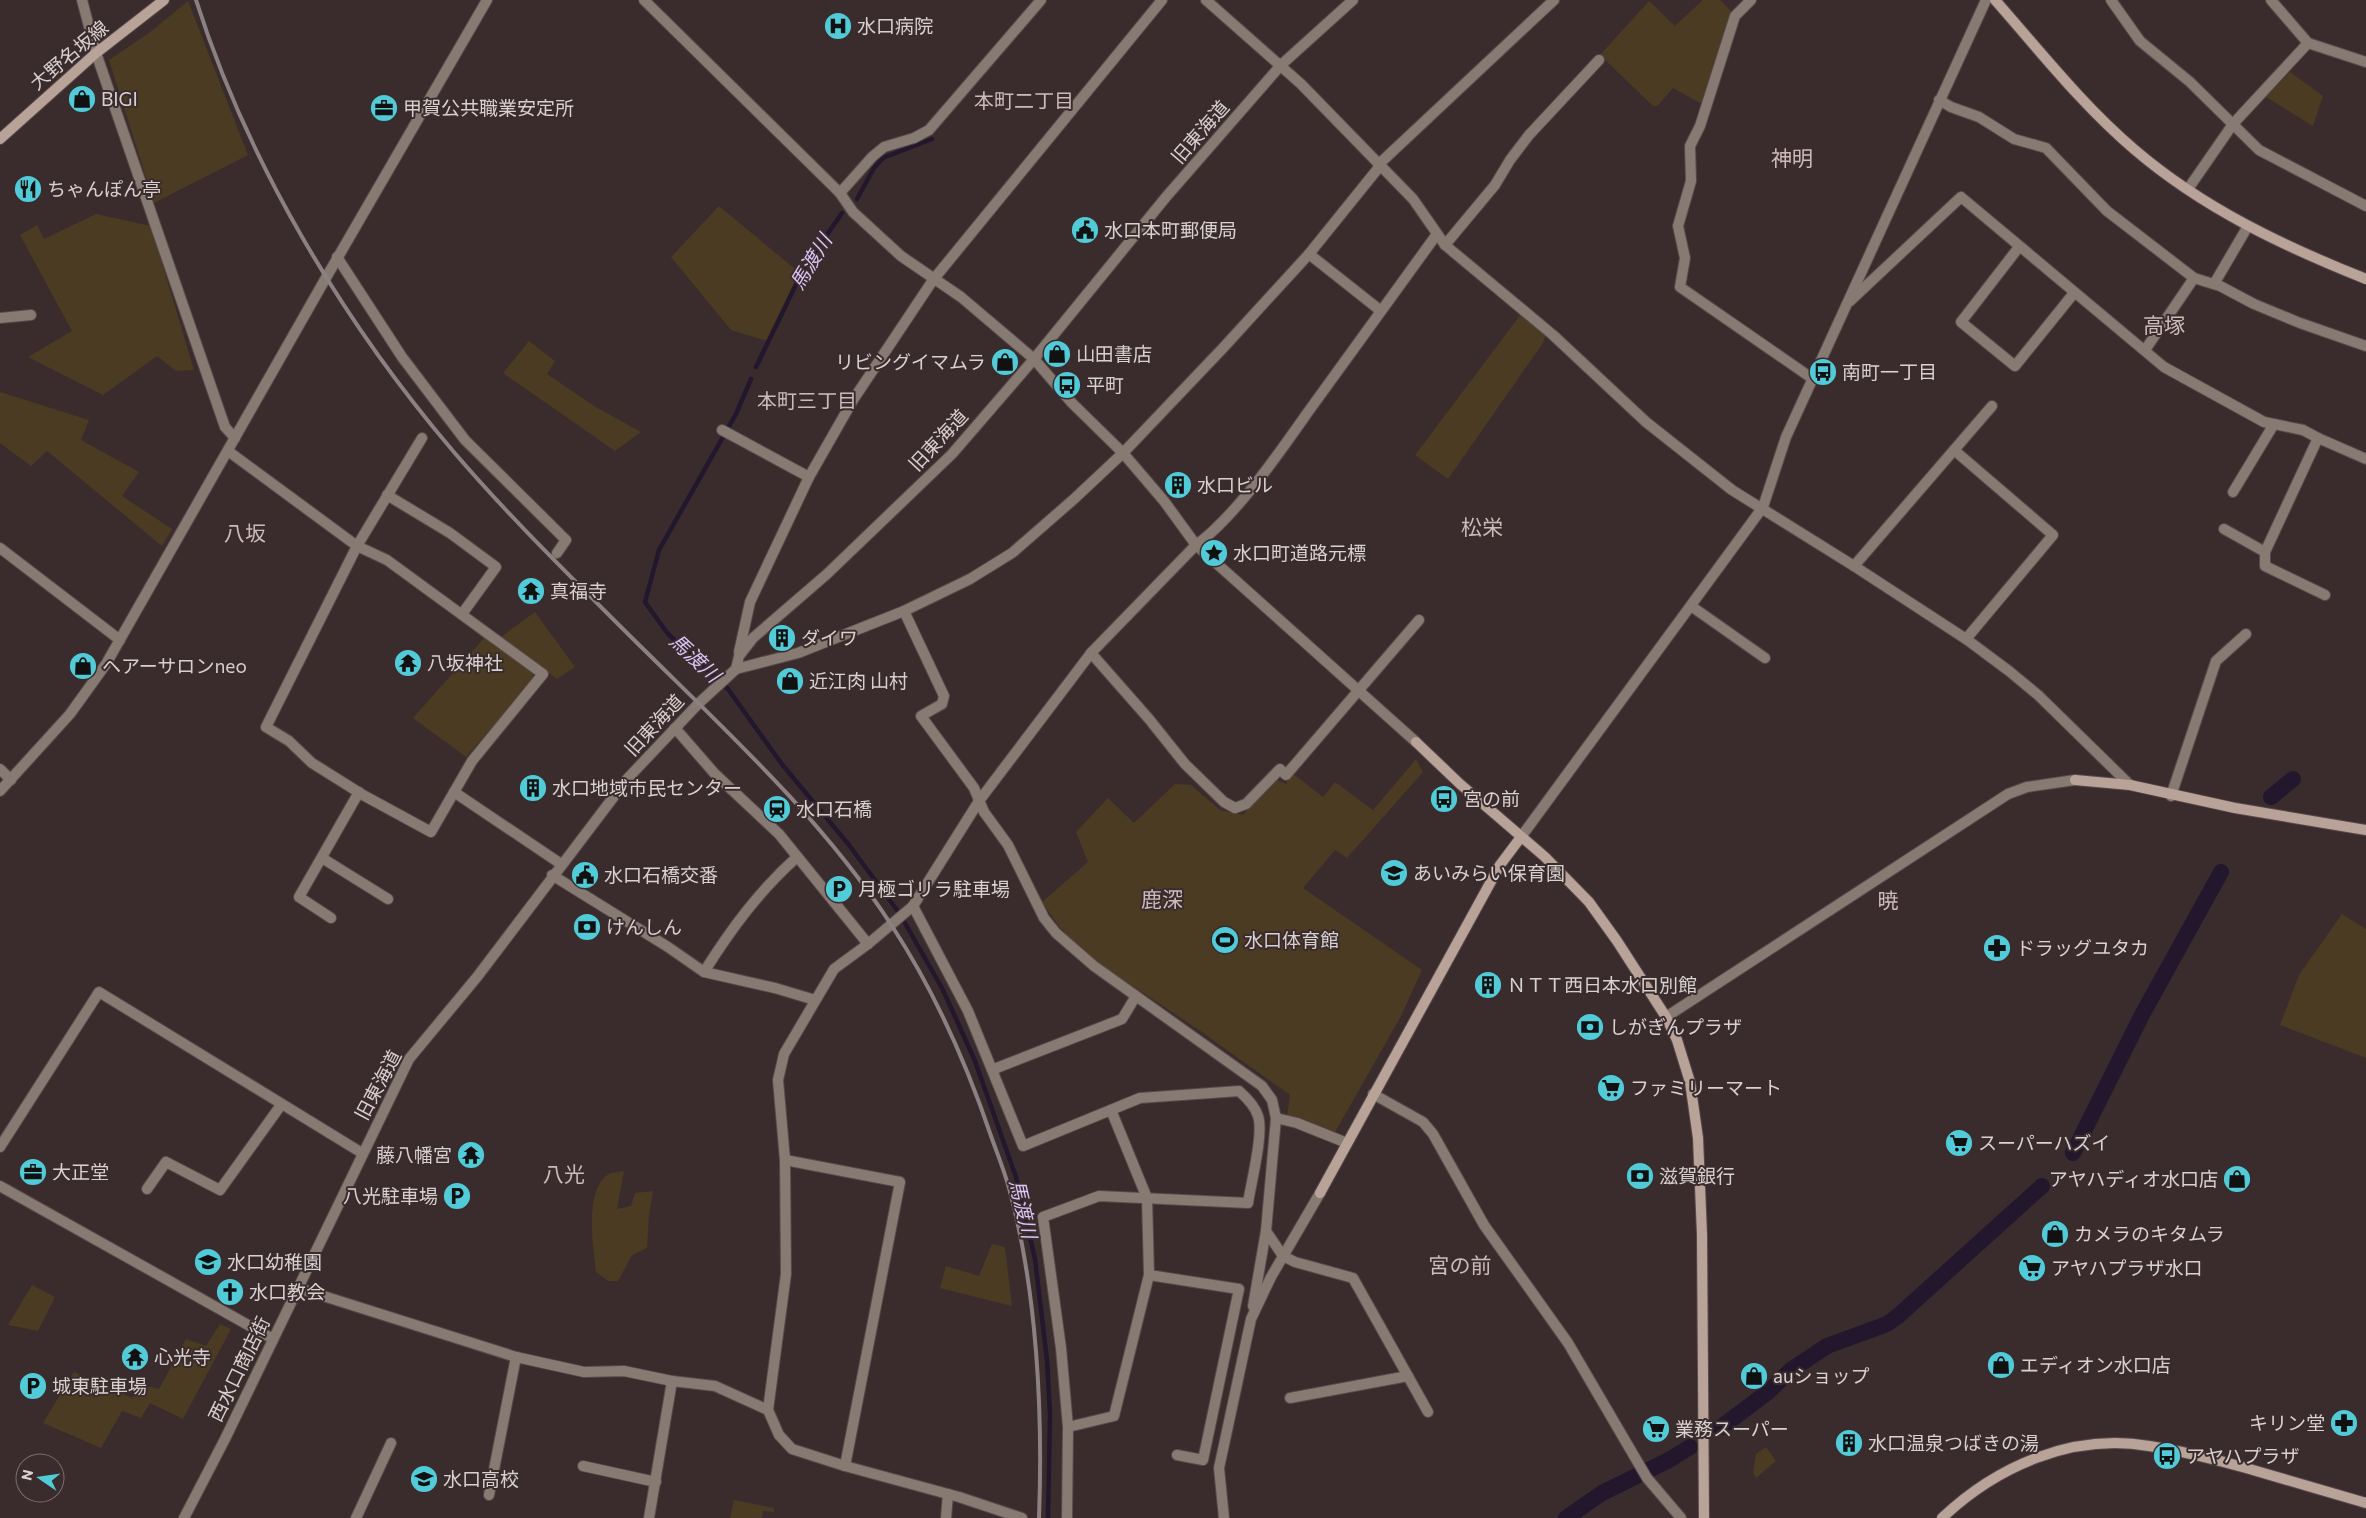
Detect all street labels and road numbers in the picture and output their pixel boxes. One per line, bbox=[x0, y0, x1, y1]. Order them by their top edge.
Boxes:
street label: 大野名坂線 bbox=[25, 15, 112, 94]
street label: 旧東海道 bbox=[1166, 95, 1233, 168]
street label: 旧東海道 bbox=[903, 404, 972, 475]
street label: 旧東海道 bbox=[619, 689, 688, 760]
street label: 旧東海道 bbox=[350, 1046, 406, 1124]
street label: 西水口商店街 bbox=[203, 1313, 274, 1425]

